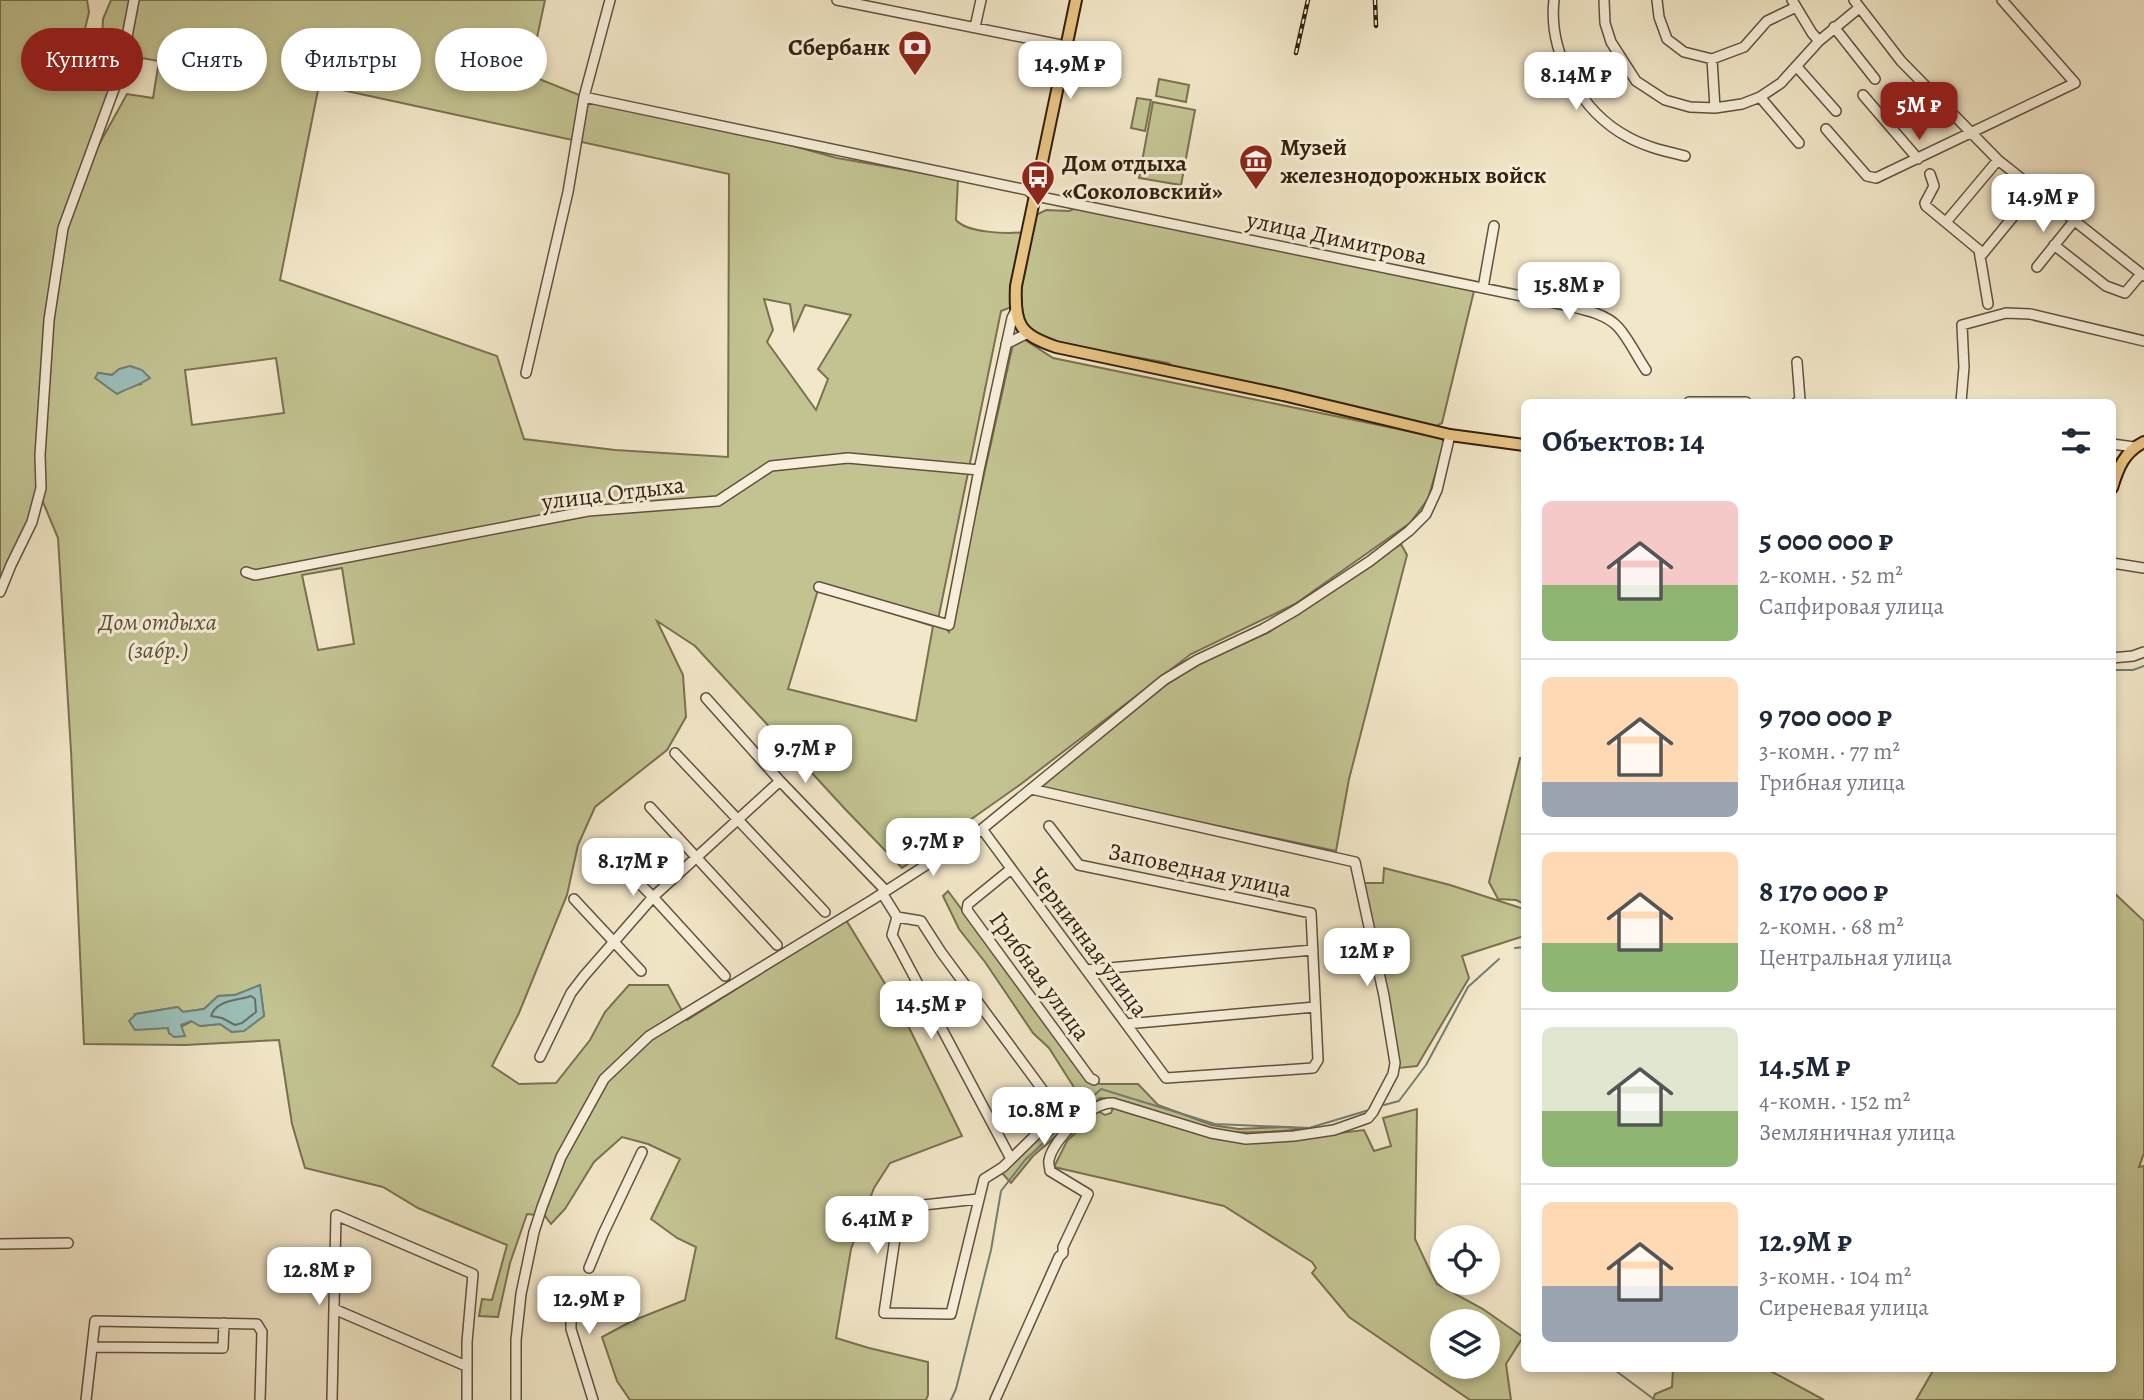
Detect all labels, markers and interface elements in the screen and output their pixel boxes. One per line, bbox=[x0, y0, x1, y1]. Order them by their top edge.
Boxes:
chip: Купить bbox=[21, 28, 143, 91]
chip: Снять bbox=[157, 28, 267, 91]
chip: Фильтры bbox=[281, 28, 421, 91]
chip: Новое bbox=[435, 28, 547, 91]
bank icon: Сбербанк bbox=[896, 28, 934, 77]
place label: Сбербанк bbox=[788, 31, 890, 63]
pin: 14.9M ₽ bbox=[1005, 42, 1135, 101]
text: 14.9M ₽ bbox=[1034, 48, 1106, 79]
pin: 8.14M ₽ bbox=[1511, 52, 1641, 112]
text: 8.14M ₽ bbox=[1540, 59, 1612, 90]
pin: 5M ₽ bbox=[1878, 82, 1960, 142]
text: 5M ₽ bbox=[1897, 89, 1941, 120]
place label: Музей железнодорожных войск bbox=[1280, 131, 1547, 191]
museum icon: Музей железнодорожных войск bbox=[1237, 142, 1275, 191]
place label: Дом отдыха «Соколовский» bbox=[1062, 147, 1223, 207]
bus stop icon: Дом отдыха «Соколовский» bbox=[1019, 158, 1057, 207]
pin: 14.9M ₽ bbox=[1978, 174, 2108, 234]
text: 14.9M ₽ bbox=[2007, 181, 2079, 212]
street label: улица Димитрова bbox=[1243, 203, 1430, 273]
pin: 15.8M ₽ bbox=[1504, 262, 1634, 322]
text: 15.8M ₽ bbox=[1534, 269, 1604, 300]
text: Объектов: 14 bbox=[1542, 421, 1704, 461]
icon: filters bbox=[2057, 422, 2095, 460]
street label: улица Отдыха bbox=[539, 468, 686, 518]
text: 5 000 000 ₽ bbox=[1759, 520, 1893, 560]
icon: home bbox=[1598, 529, 1682, 613]
text: 2-комн. · 52 m² bbox=[1759, 560, 1903, 591]
text: Сапфировая улица bbox=[1759, 591, 1944, 622]
park label: Дом отдыха (забр.) bbox=[97, 606, 217, 666]
text: 9 700 000 ₽ bbox=[1759, 696, 1892, 736]
icon: home bbox=[1598, 705, 1682, 789]
pin: 9.7M ₽ bbox=[748, 726, 862, 785]
text: 9.7M ₽ bbox=[774, 732, 836, 763]
text: 3-комн. · 77 m² bbox=[1759, 736, 1900, 767]
text: Грибная улица bbox=[1759, 767, 1905, 798]
pin: 9.7M ₽ bbox=[876, 818, 990, 878]
text: 9.7M ₽ bbox=[902, 825, 964, 856]
street label: Заповедная улица bbox=[1106, 835, 1294, 905]
pin: 8.17M ₽ bbox=[568, 838, 698, 898]
text: 8.17M ₽ bbox=[598, 845, 668, 876]
street label: Черничная улица bbox=[1022, 861, 1156, 1023]
text: 8 170 000 ₽ bbox=[1759, 871, 1888, 911]
icon: home bbox=[1598, 880, 1682, 964]
street label: Грибная улица bbox=[982, 905, 1098, 1047]
text: 2-комн. · 68 m² bbox=[1759, 911, 1904, 942]
pin: 12M ₽ bbox=[1318, 928, 1416, 988]
text: 12M ₽ bbox=[1340, 935, 1394, 966]
text: Центральная улица bbox=[1759, 942, 1952, 973]
pin: 14.5M ₽ bbox=[866, 982, 996, 1041]
text: 14.5M ₽ bbox=[896, 988, 966, 1019]
text: 14.5M ₽ bbox=[1759, 1046, 1851, 1086]
icon: home bbox=[1598, 1055, 1682, 1139]
text: 4-комн. · 152 m² bbox=[1759, 1086, 1910, 1117]
pin: 10.8M ₽ bbox=[979, 1088, 1109, 1147]
text: 10.8M ₽ bbox=[1008, 1094, 1080, 1125]
text: Земляничная улица bbox=[1759, 1117, 1956, 1148]
pin: 6.41M ₽ bbox=[812, 1196, 942, 1256]
text: 6.41M ₽ bbox=[841, 1203, 913, 1234]
text: 12.9M ₽ bbox=[1759, 1221, 1852, 1261]
map controls bbox=[1430, 1225, 1500, 1379]
button: locate bbox=[1430, 1225, 1500, 1295]
icon: home bbox=[1598, 1230, 1682, 1314]
pin: 12.8M ₽ bbox=[254, 1248, 384, 1307]
text: 12.8M ₽ bbox=[283, 1254, 355, 1285]
text: 3-комн. · 104 m² bbox=[1759, 1261, 1911, 1292]
pin: 12.9M ₽ bbox=[524, 1276, 654, 1336]
text: 12.9M ₽ bbox=[553, 1283, 625, 1314]
text: Сиреневая улица bbox=[1759, 1292, 1929, 1323]
button: layers bbox=[1430, 1309, 1500, 1379]

